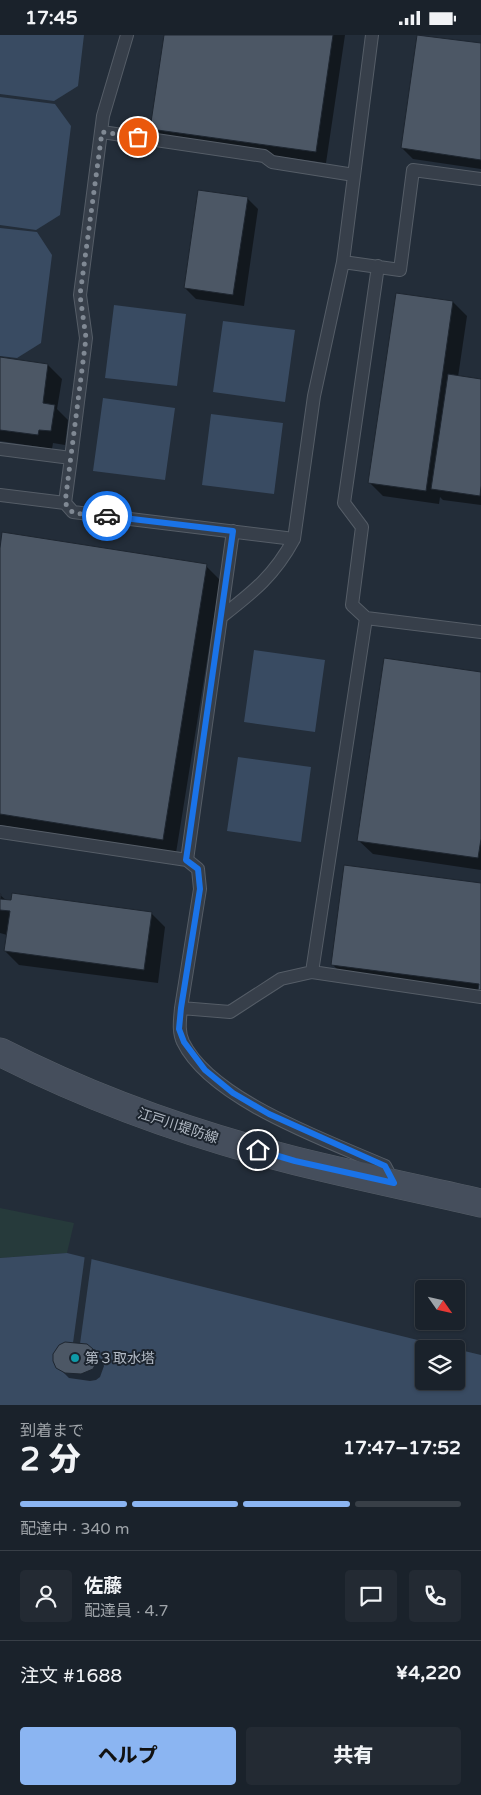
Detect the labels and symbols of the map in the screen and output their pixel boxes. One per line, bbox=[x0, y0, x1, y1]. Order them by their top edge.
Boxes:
pin bbox=[117, 116, 159, 158]
courier bbox=[82, 491, 132, 541]
street label: 江戸川堤防線 bbox=[135, 1105, 221, 1147]
pin bbox=[237, 1129, 279, 1171]
north arrow bbox=[415, 1280, 465, 1330]
place label: 第３取水塔 bbox=[85, 1350, 155, 1367]
marker: 第３取水塔 bbox=[69, 1352, 81, 1364]

